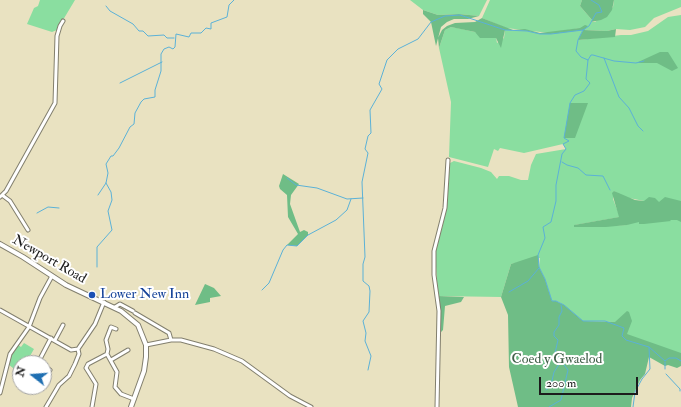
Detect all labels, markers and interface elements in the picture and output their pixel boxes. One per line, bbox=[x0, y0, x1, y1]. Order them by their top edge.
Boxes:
street label: Newport Road bbox=[9, 232, 89, 288]
place label: Lower New Inn bbox=[100, 287, 189, 303]
marker: Lower New Inn bbox=[87, 290, 97, 300]
park label: Coed y Gwaelod bbox=[512, 352, 602, 368]
north arrow bbox=[12, 355, 52, 395]
text: N bbox=[13, 365, 29, 378]
scale bar bbox=[541, 369, 640, 395]
text: 200 m bbox=[546, 376, 576, 391]

